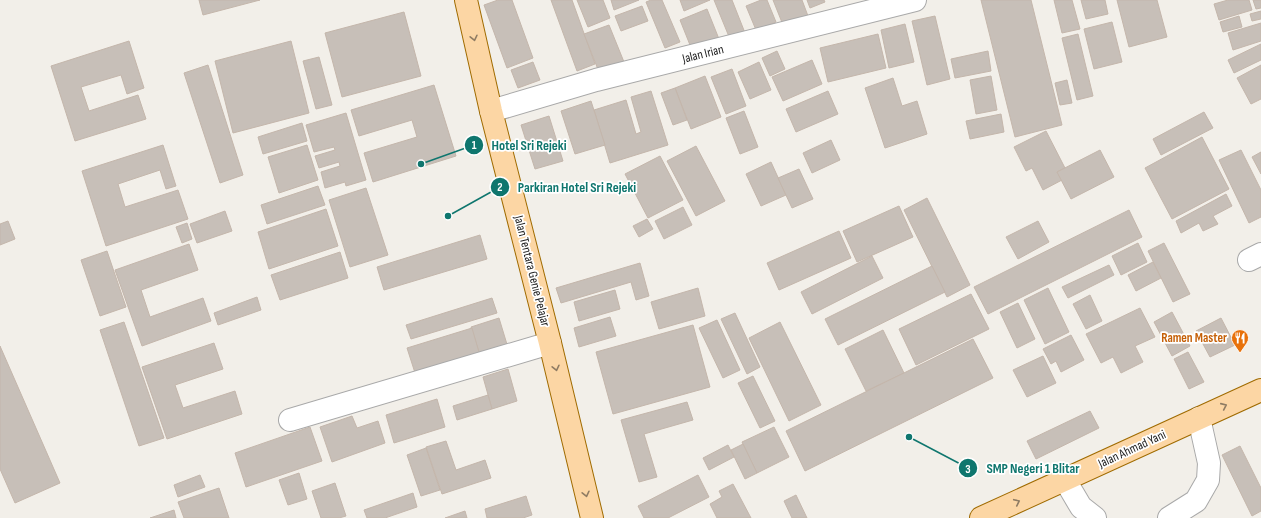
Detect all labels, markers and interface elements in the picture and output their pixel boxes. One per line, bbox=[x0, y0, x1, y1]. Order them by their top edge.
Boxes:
one-way arrow bbox=[470, 35, 478, 41]
street label: Jalan Irian bbox=[680, 41, 725, 67]
callout: Hotel Sri Rejeki bbox=[464, 132, 575, 158]
text: Hotel Sri Rejeki bbox=[491, 137, 567, 154]
text: 1 bbox=[472, 138, 477, 153]
callout: Parkiran Hotel Sri Rejeki bbox=[490, 174, 644, 200]
text: Parkiran Hotel Sri Rejeki bbox=[518, 179, 636, 196]
text: 2 bbox=[497, 180, 503, 195]
street label: Jalan Tentara Genie Pelajar bbox=[510, 213, 554, 328]
restaurant icon: Ramen Master bbox=[1230, 328, 1250, 353]
place label: Ramen Master bbox=[1161, 330, 1227, 346]
one-way arrow bbox=[552, 365, 560, 371]
one-way arrow bbox=[1220, 403, 1227, 411]
street label: Jalan Ahmad Yani bbox=[1095, 426, 1168, 472]
callout: SMP Negeri 1 Blitar bbox=[958, 455, 1087, 481]
text: SMP Negeri 1 Blitar bbox=[986, 460, 1080, 477]
text: 3 bbox=[965, 462, 971, 477]
one-way arrow bbox=[582, 491, 590, 498]
one-way arrow bbox=[1012, 499, 1020, 507]

